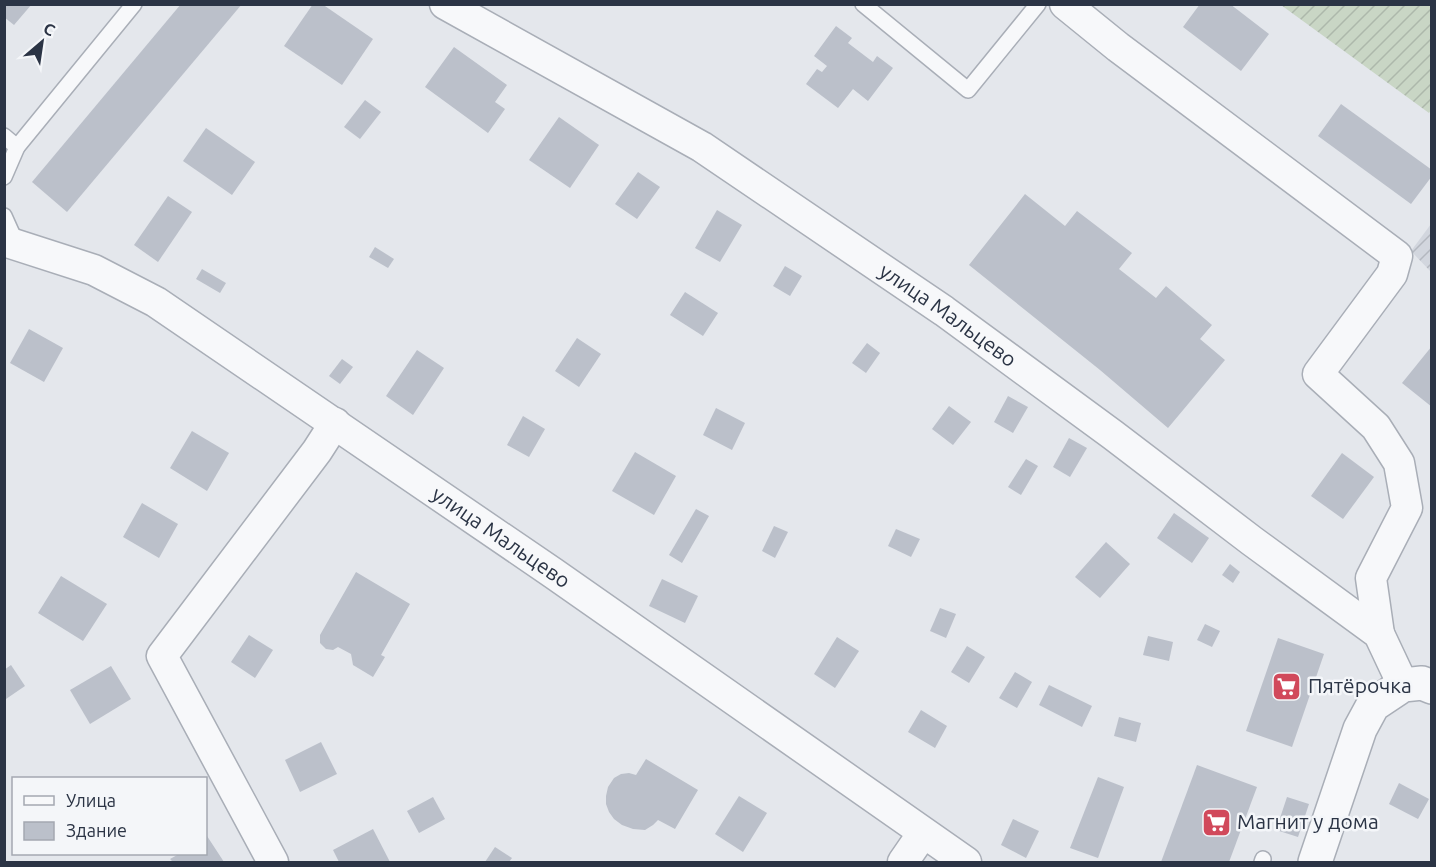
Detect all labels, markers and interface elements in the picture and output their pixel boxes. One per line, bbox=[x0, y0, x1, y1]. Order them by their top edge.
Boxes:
north arrow bbox=[12, 12, 72, 72]
text: С bbox=[40, 19, 58, 39]
street label: улица Мальцево bbox=[875, 258, 1022, 371]
street label: улица Мальцево bbox=[428, 481, 575, 592]
supermarket icon: Пятёрочка bbox=[1271, 670, 1303, 702]
place label: Пятёрочка bbox=[1308, 673, 1412, 697]
legend bbox=[12, 777, 207, 855]
text: Улица bbox=[66, 790, 116, 810]
supermarket icon: Магнит у дома bbox=[1200, 806, 1232, 838]
place label: Магнит у дома bbox=[1237, 809, 1379, 833]
text: Здание bbox=[66, 820, 127, 840]

